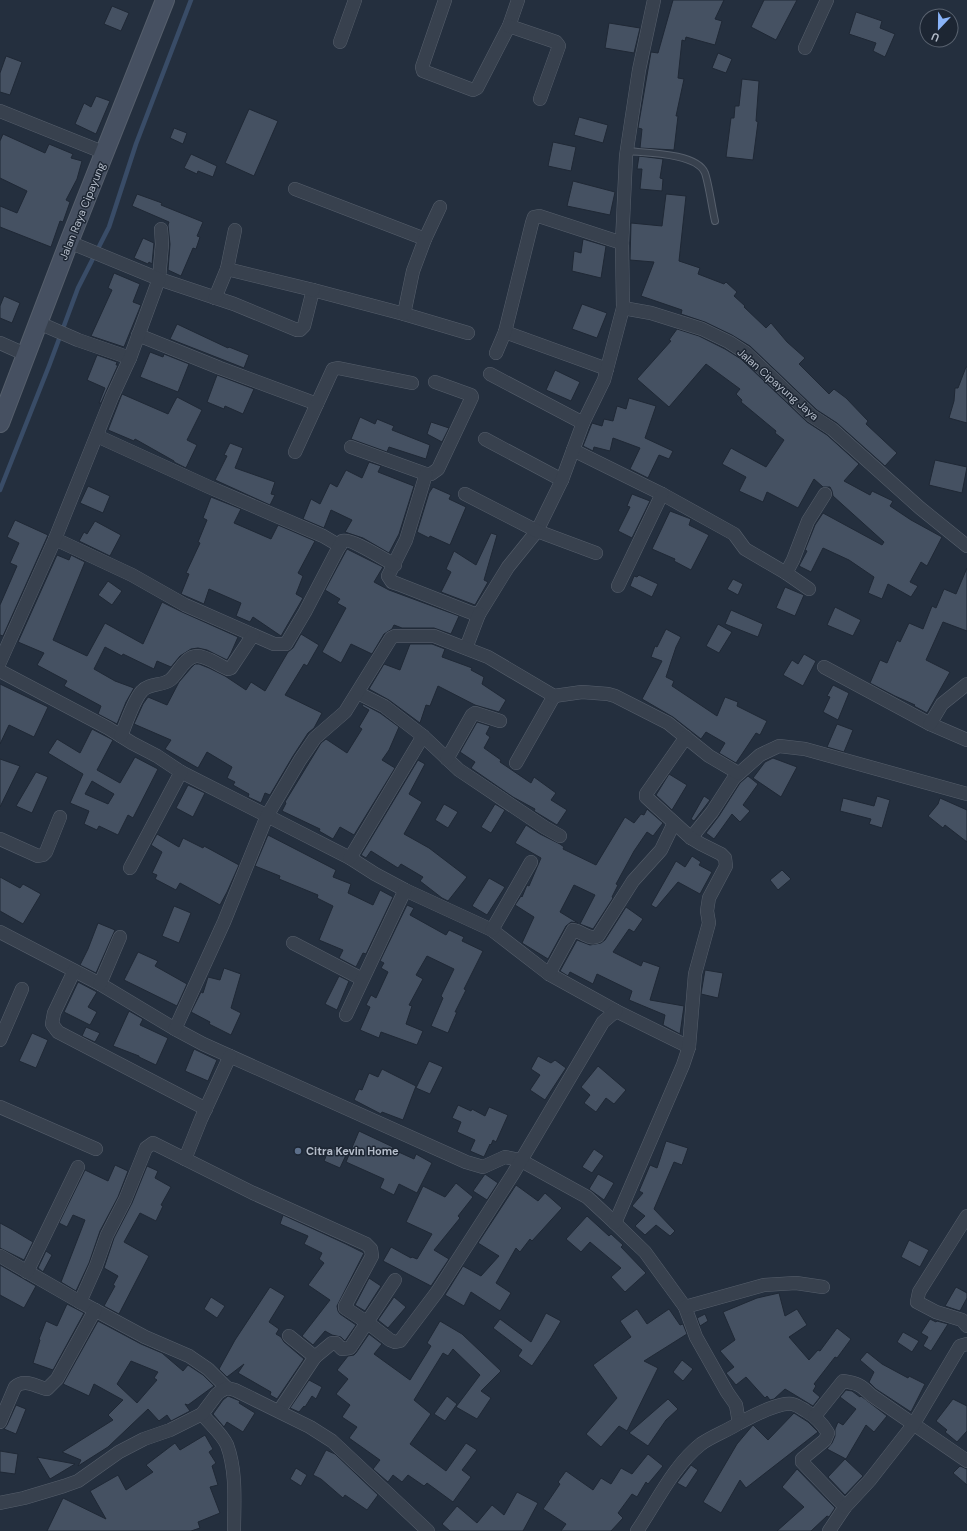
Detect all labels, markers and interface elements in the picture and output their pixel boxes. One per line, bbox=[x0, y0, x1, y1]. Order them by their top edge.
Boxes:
north arrow bbox=[919, 8, 959, 48]
text: U bbox=[929, 29, 941, 45]
street label: Jalan Raya Cipayung bbox=[56, 160, 108, 262]
street label: Jalan Cipayung Jaya bbox=[734, 345, 822, 423]
place label: Citra Kevin Home bbox=[306, 1144, 399, 1158]
marker: Citra Kevin Home bbox=[293, 1146, 303, 1156]

